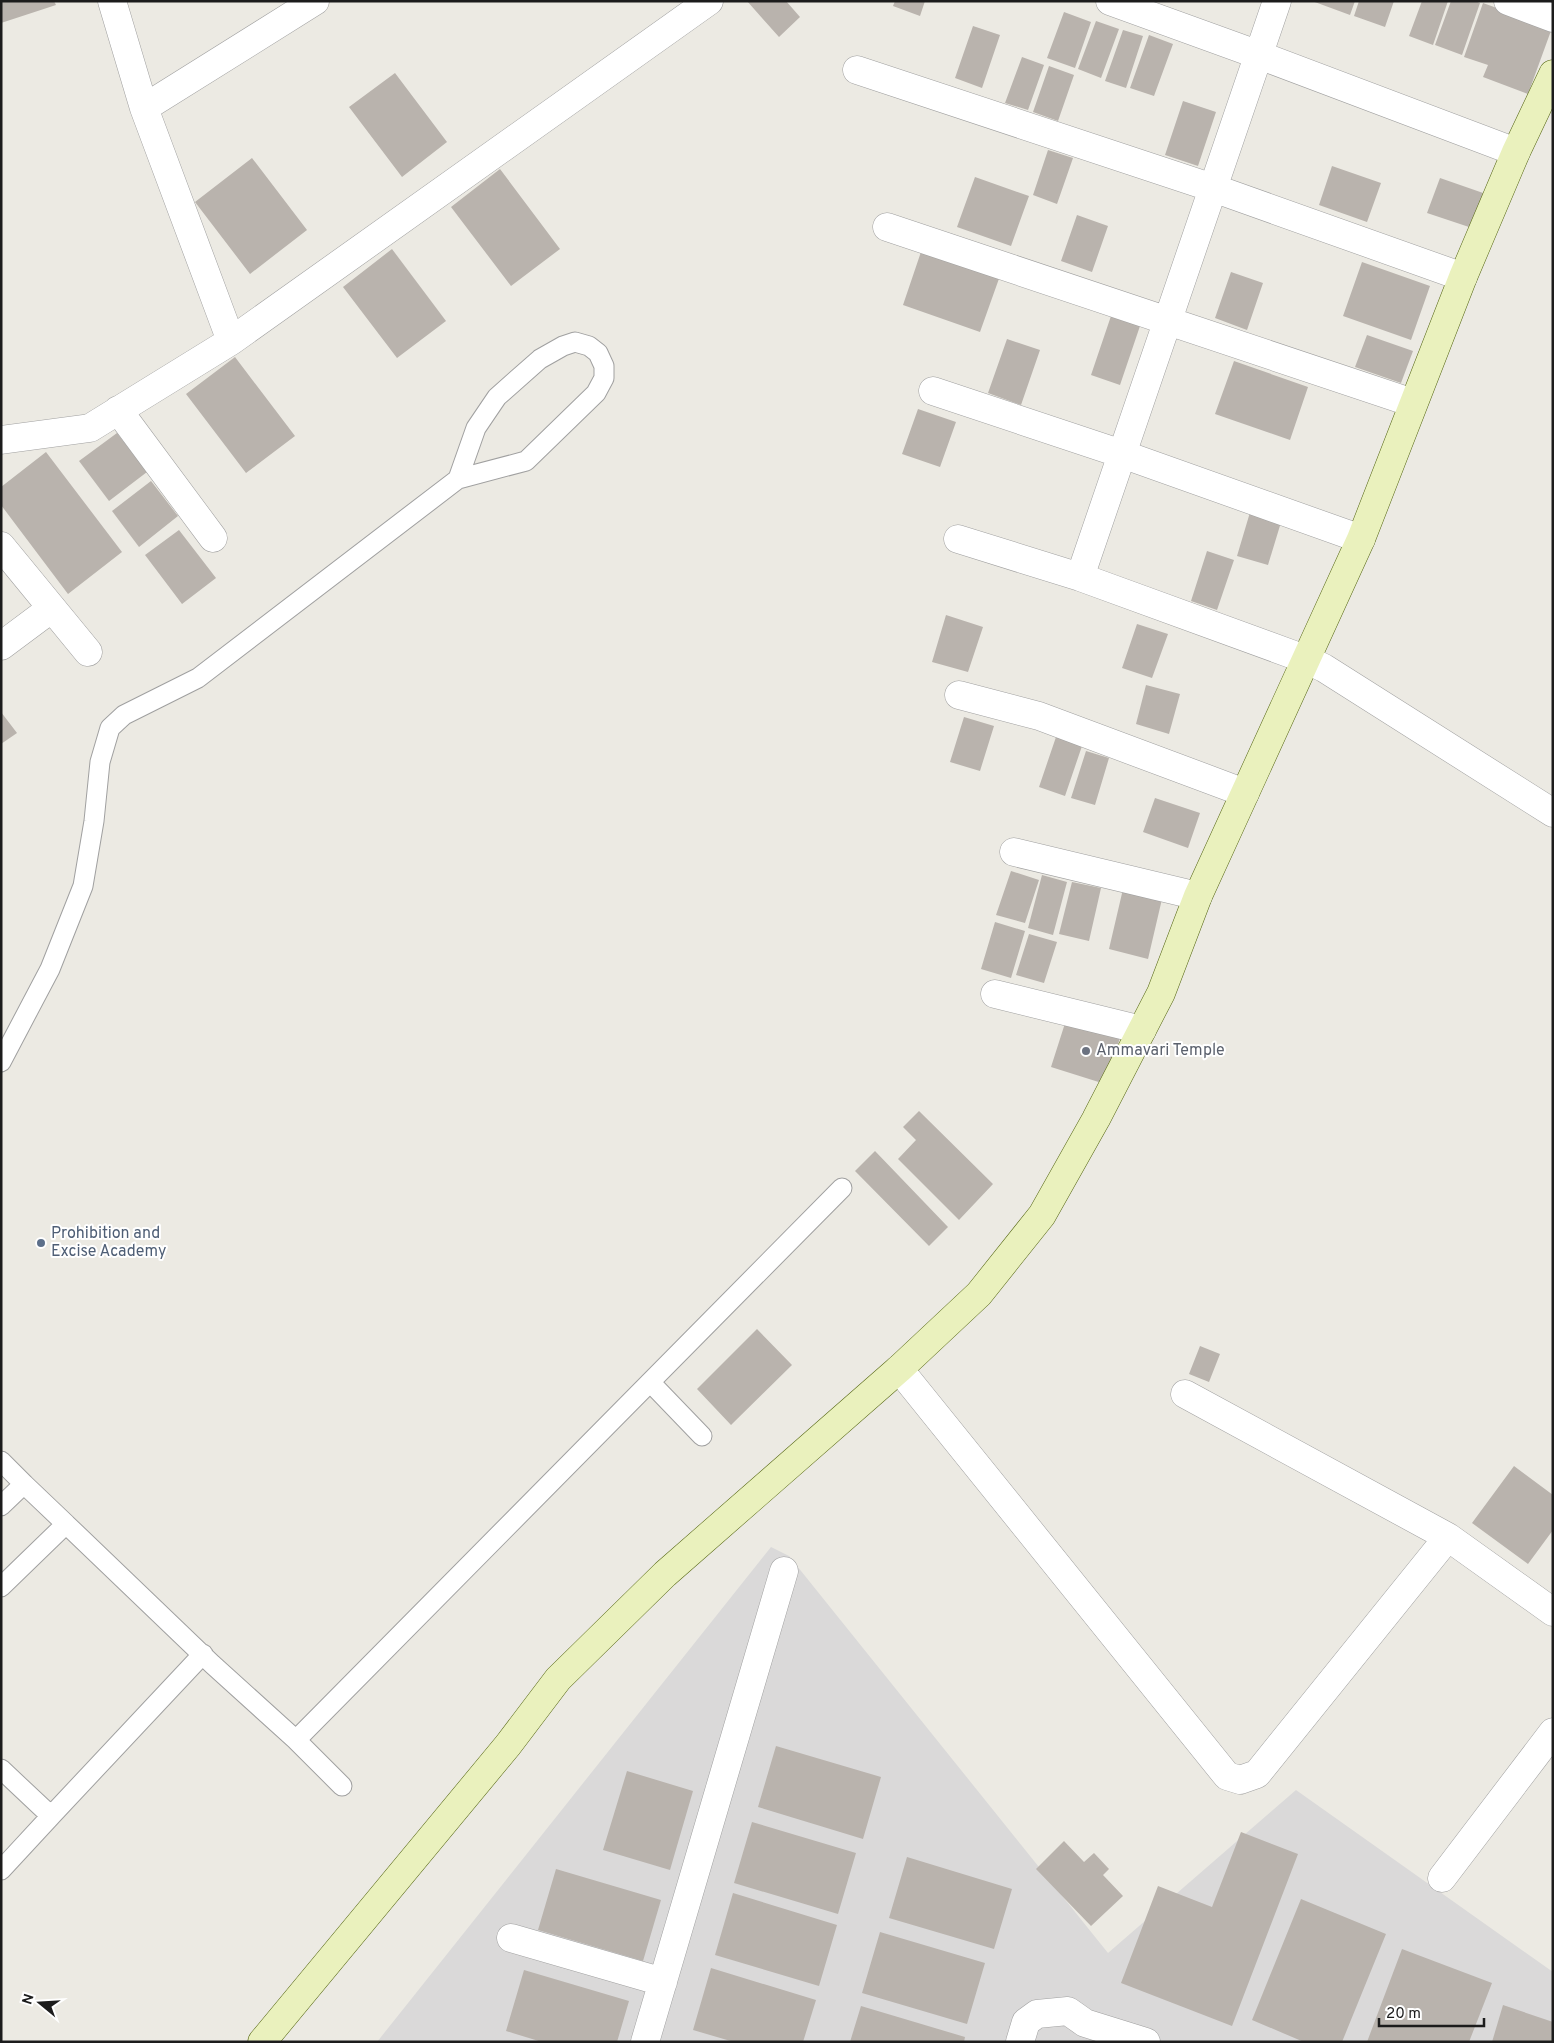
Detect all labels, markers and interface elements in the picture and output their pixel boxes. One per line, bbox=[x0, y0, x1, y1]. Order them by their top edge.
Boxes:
place label: Ammavari Temple bbox=[1096, 1041, 1225, 1061]
marker: Ammavari Temple bbox=[1080, 1045, 1092, 1057]
place label: Prohibition and Excise Academy bbox=[51, 1224, 166, 1262]
marker: Prohibition and Excise Academy bbox=[35, 1237, 47, 1249]
north arrow bbox=[15, 1978, 65, 2028]
text: N bbox=[19, 1992, 39, 2007]
scale bar bbox=[1379, 1996, 1484, 2028]
text: 20 m bbox=[1386, 2005, 1421, 2024]

